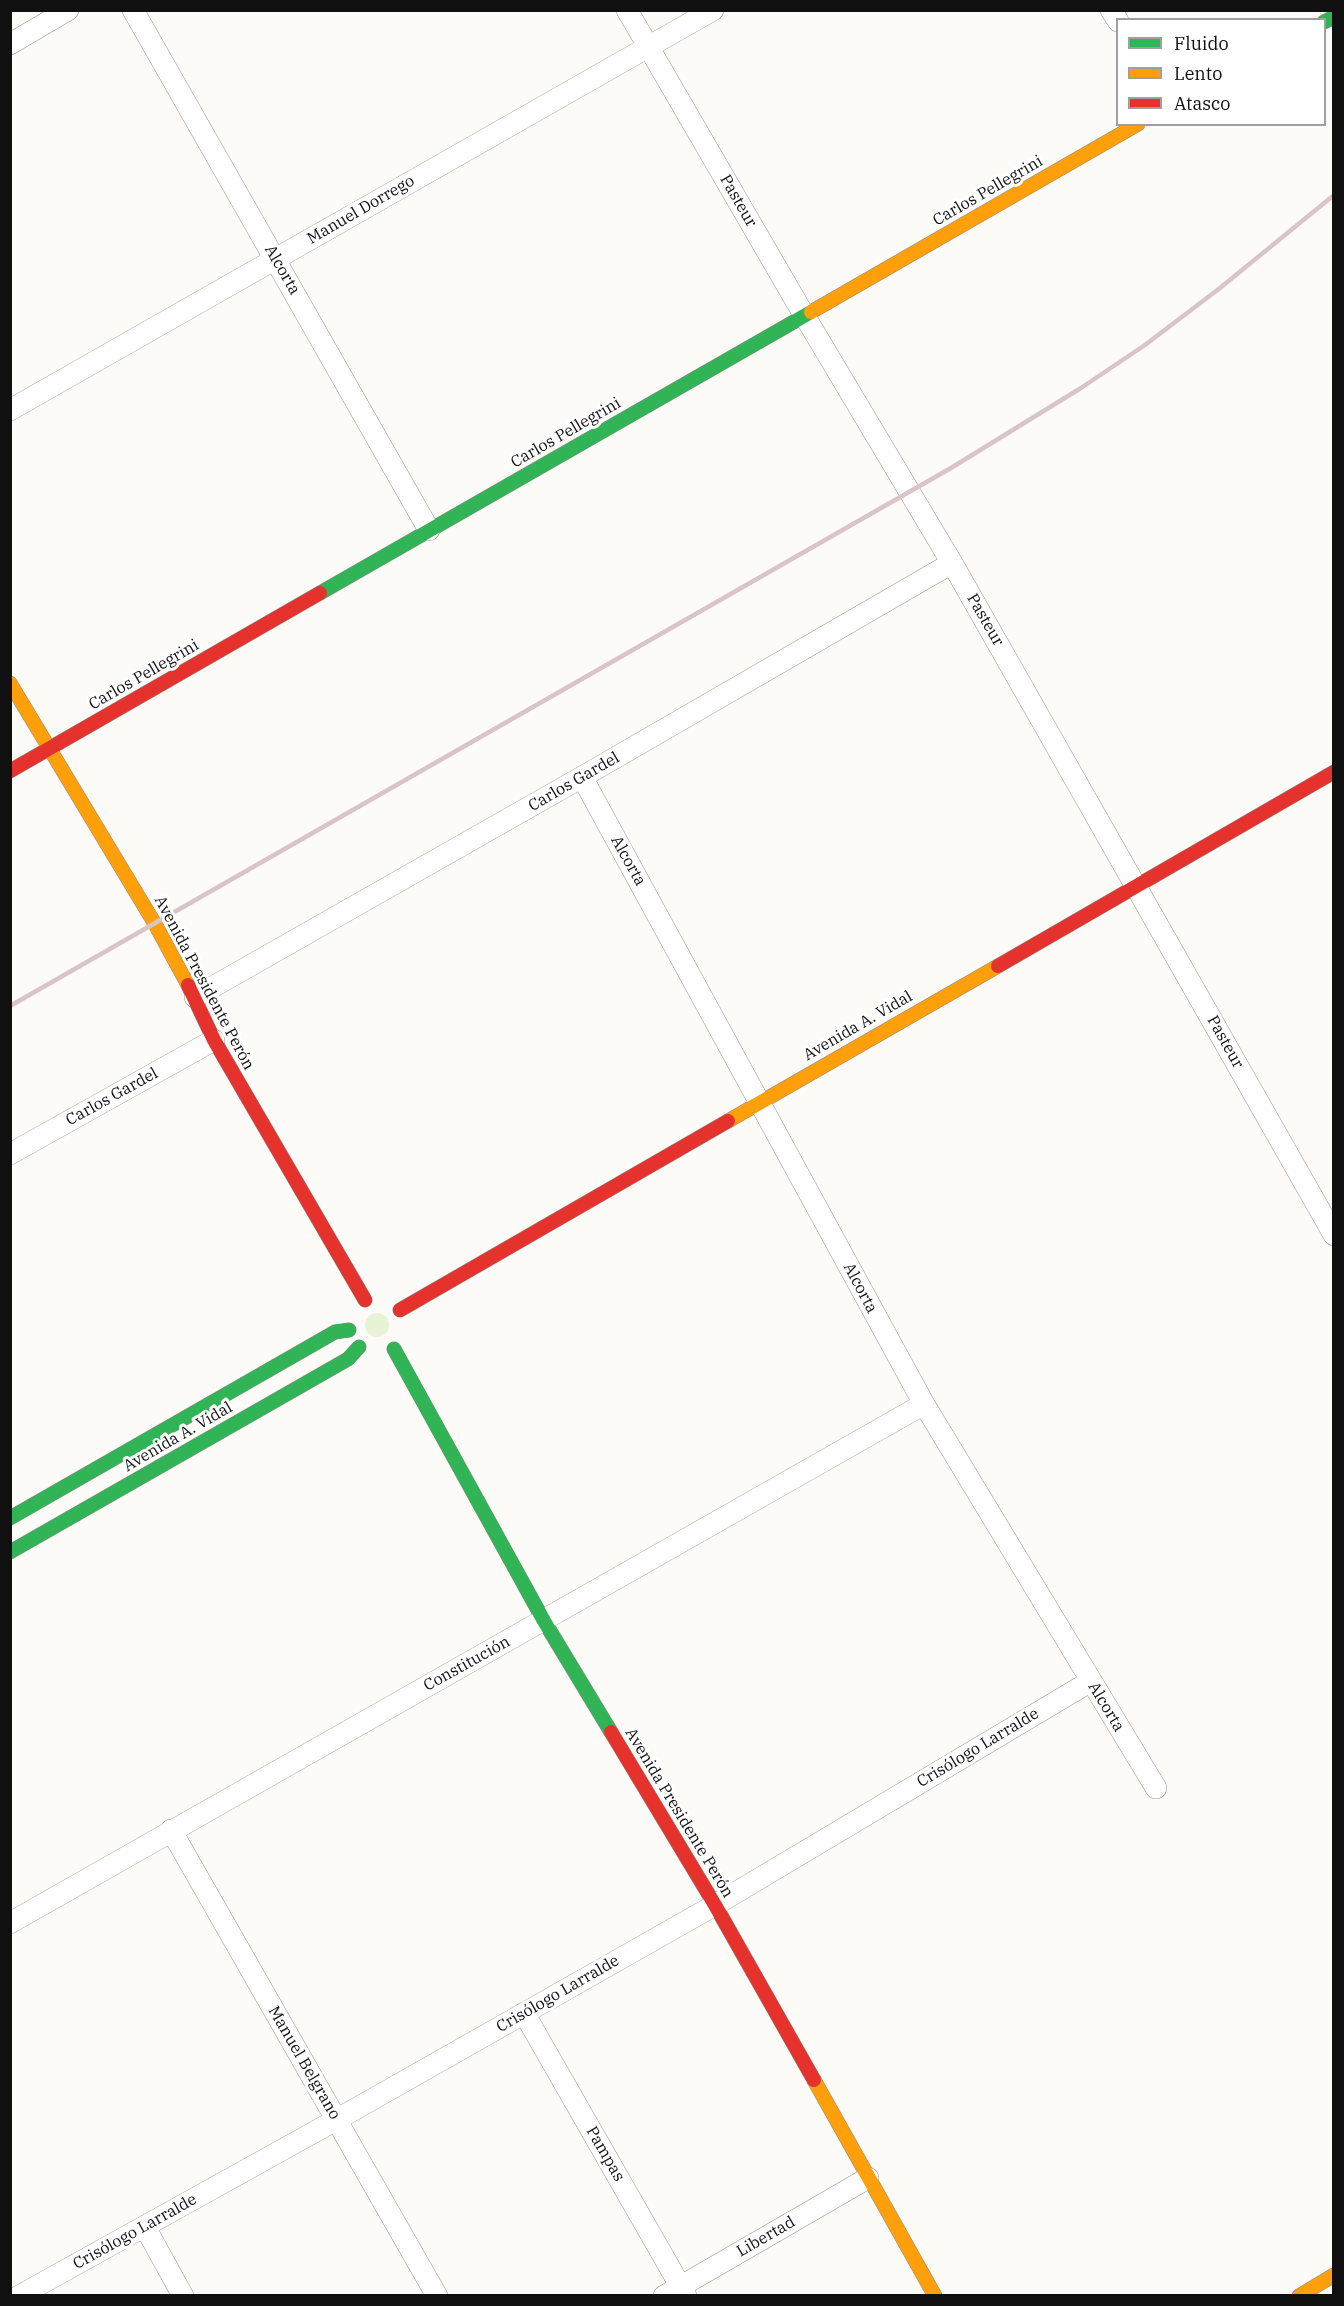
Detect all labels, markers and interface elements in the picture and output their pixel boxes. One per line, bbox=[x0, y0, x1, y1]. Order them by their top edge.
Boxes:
legend bbox=[1116, 18, 1326, 126]
text: Fluido bbox=[1174, 32, 1229, 55]
text: Lento bbox=[1174, 62, 1222, 85]
text: Atasco bbox=[1174, 92, 1230, 115]
street label: Carlos Pellegrini bbox=[930, 152, 1046, 230]
street label: Pasteur bbox=[715, 171, 761, 231]
street label: Manuel Dorrego bbox=[304, 172, 418, 248]
street label: Alcorta bbox=[260, 242, 304, 298]
street label: Carlos Pellegrini bbox=[508, 394, 624, 472]
street label: Pasteur bbox=[962, 590, 1008, 650]
street label: Carlos Pellegrini bbox=[86, 636, 202, 714]
street label: Carlos Gardel bbox=[525, 748, 623, 816]
street label: Alcorta bbox=[606, 833, 650, 889]
street label: Avenida Presidente Perón bbox=[150, 893, 258, 1073]
street label: Avenida A. Vidal bbox=[800, 987, 916, 1065]
street label: Pasteur bbox=[1203, 1012, 1247, 1072]
street label: Carlos Gardel bbox=[63, 1064, 161, 1130]
street label: Alcorta bbox=[839, 1259, 881, 1317]
street label: Avenida A. Vidal bbox=[120, 1398, 236, 1476]
street label: Constitución bbox=[420, 1632, 514, 1696]
street label: Alcorta bbox=[1084, 1679, 1128, 1735]
street label: Crisólogo Larralde bbox=[914, 1704, 1042, 1792]
street label: Avenida Presidente Perón bbox=[621, 1725, 737, 1901]
street label: Crisólogo Larralde bbox=[493, 1951, 623, 2037]
street label: Manuel Belgrano bbox=[264, 2003, 344, 2123]
street label: Pampas bbox=[582, 2123, 628, 2185]
street label: Crisólogo Larralde bbox=[70, 2190, 200, 2274]
street label: Libertad bbox=[733, 2213, 799, 2261]

